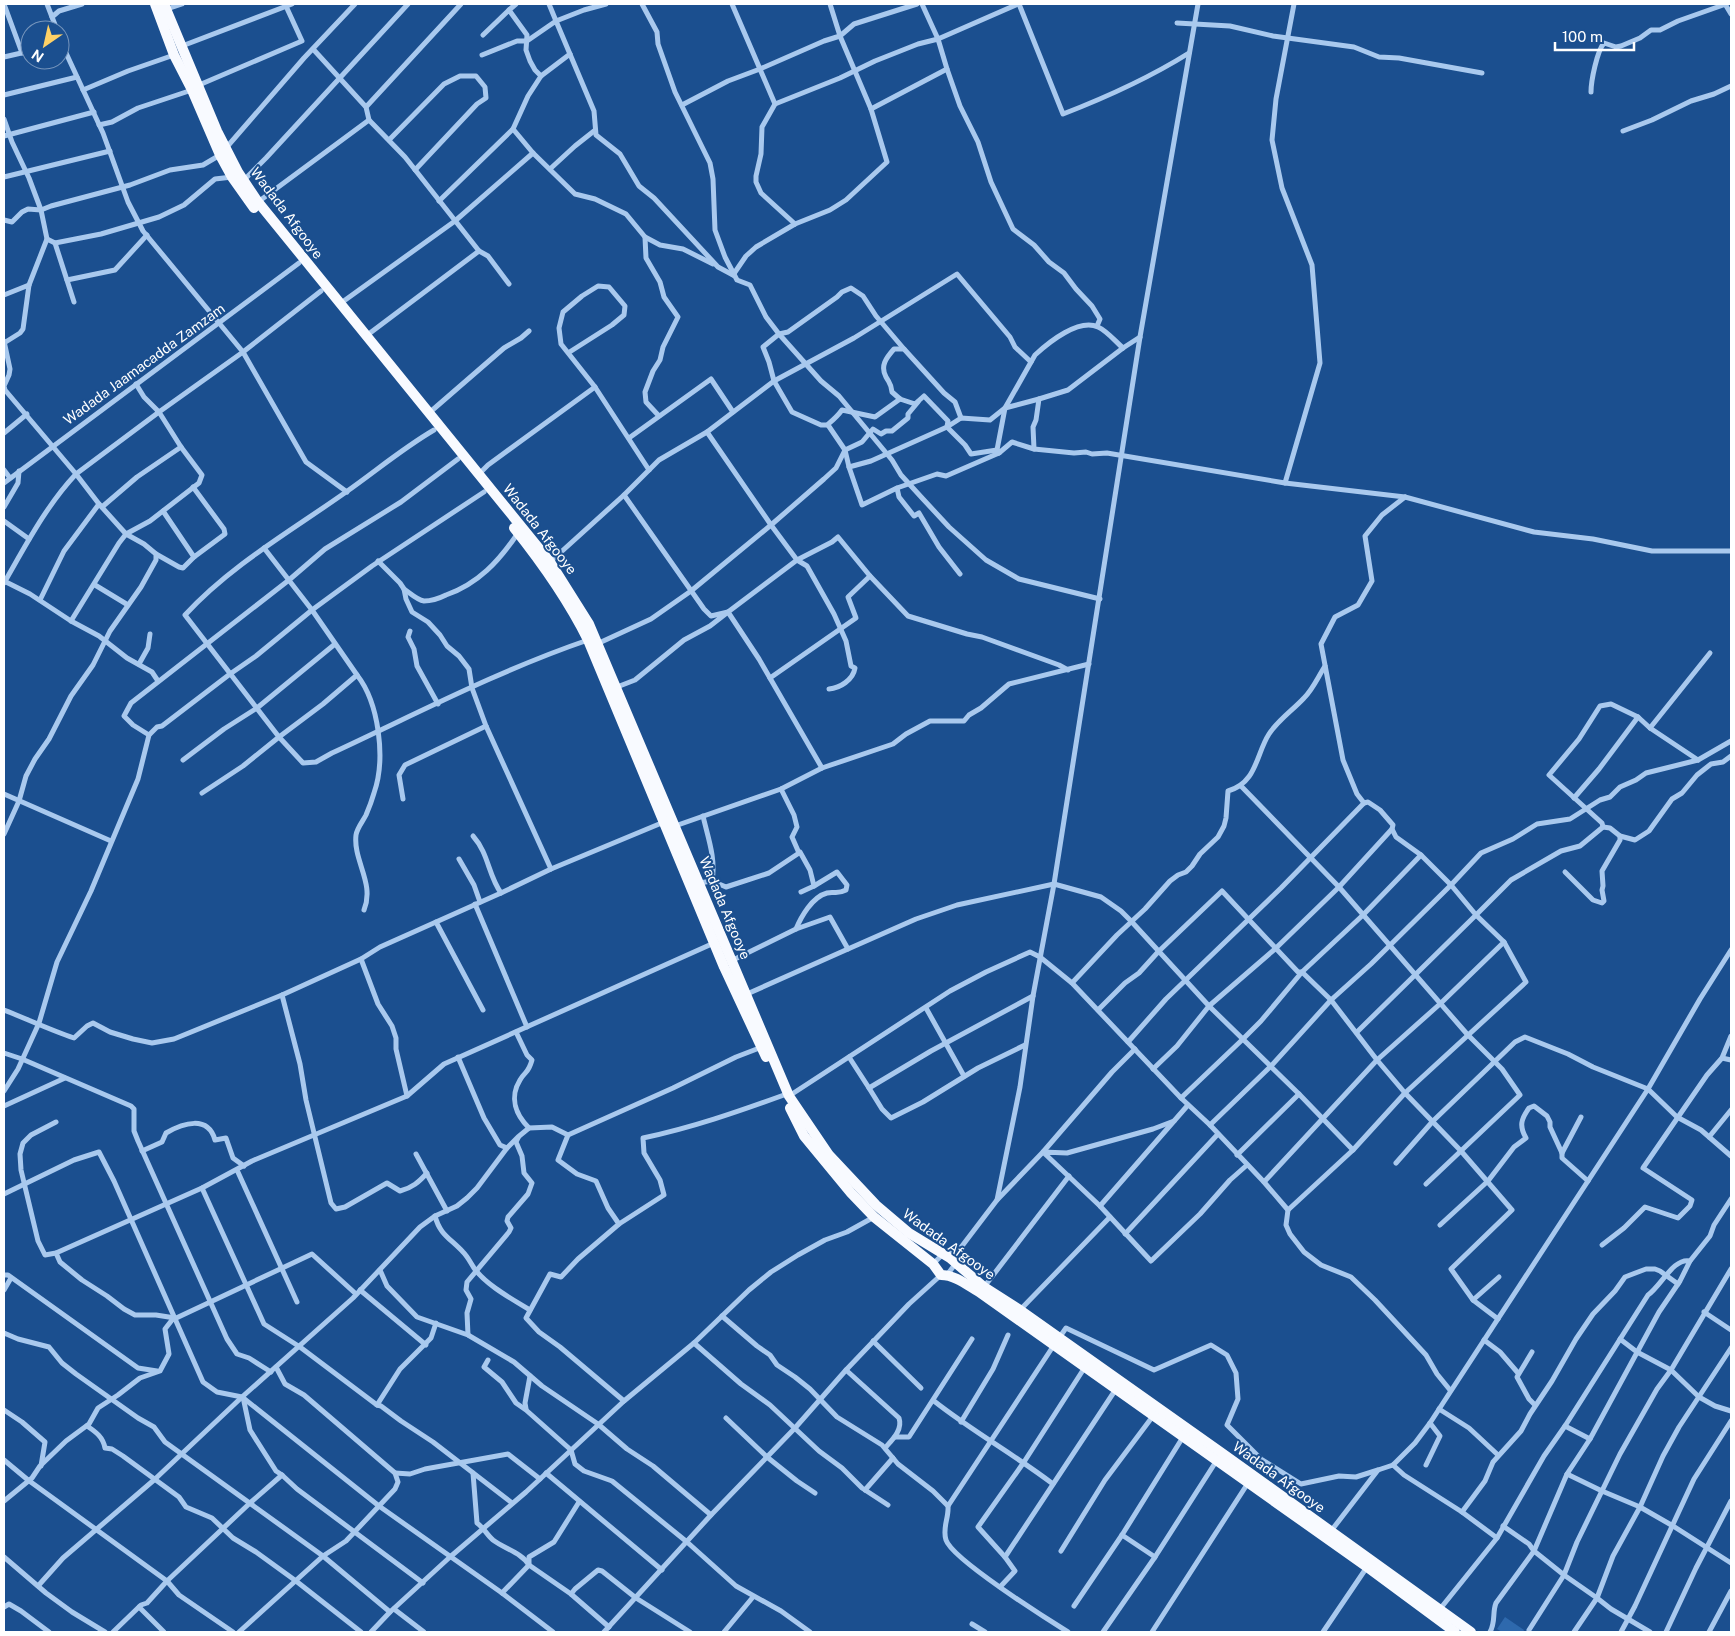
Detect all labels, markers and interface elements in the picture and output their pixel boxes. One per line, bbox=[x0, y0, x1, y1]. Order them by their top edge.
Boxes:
north arrow bbox=[20, 20, 70, 70]
scale bar bbox=[1555, 20, 1634, 52]
text: 100 m bbox=[1562, 28, 1603, 45]
text: N bbox=[29, 46, 47, 65]
street label: Wadada Afgooye bbox=[247, 164, 327, 262]
street label: Wadada Jaamacadda Zamzam bbox=[60, 300, 228, 428]
street label: Wadada Afgooye bbox=[500, 481, 580, 577]
street label: Wadada Afgooye bbox=[696, 854, 754, 962]
street label: Wadada Afgooye bbox=[900, 1205, 998, 1283]
street label: Wadada Afgooye bbox=[1230, 1438, 1328, 1516]

